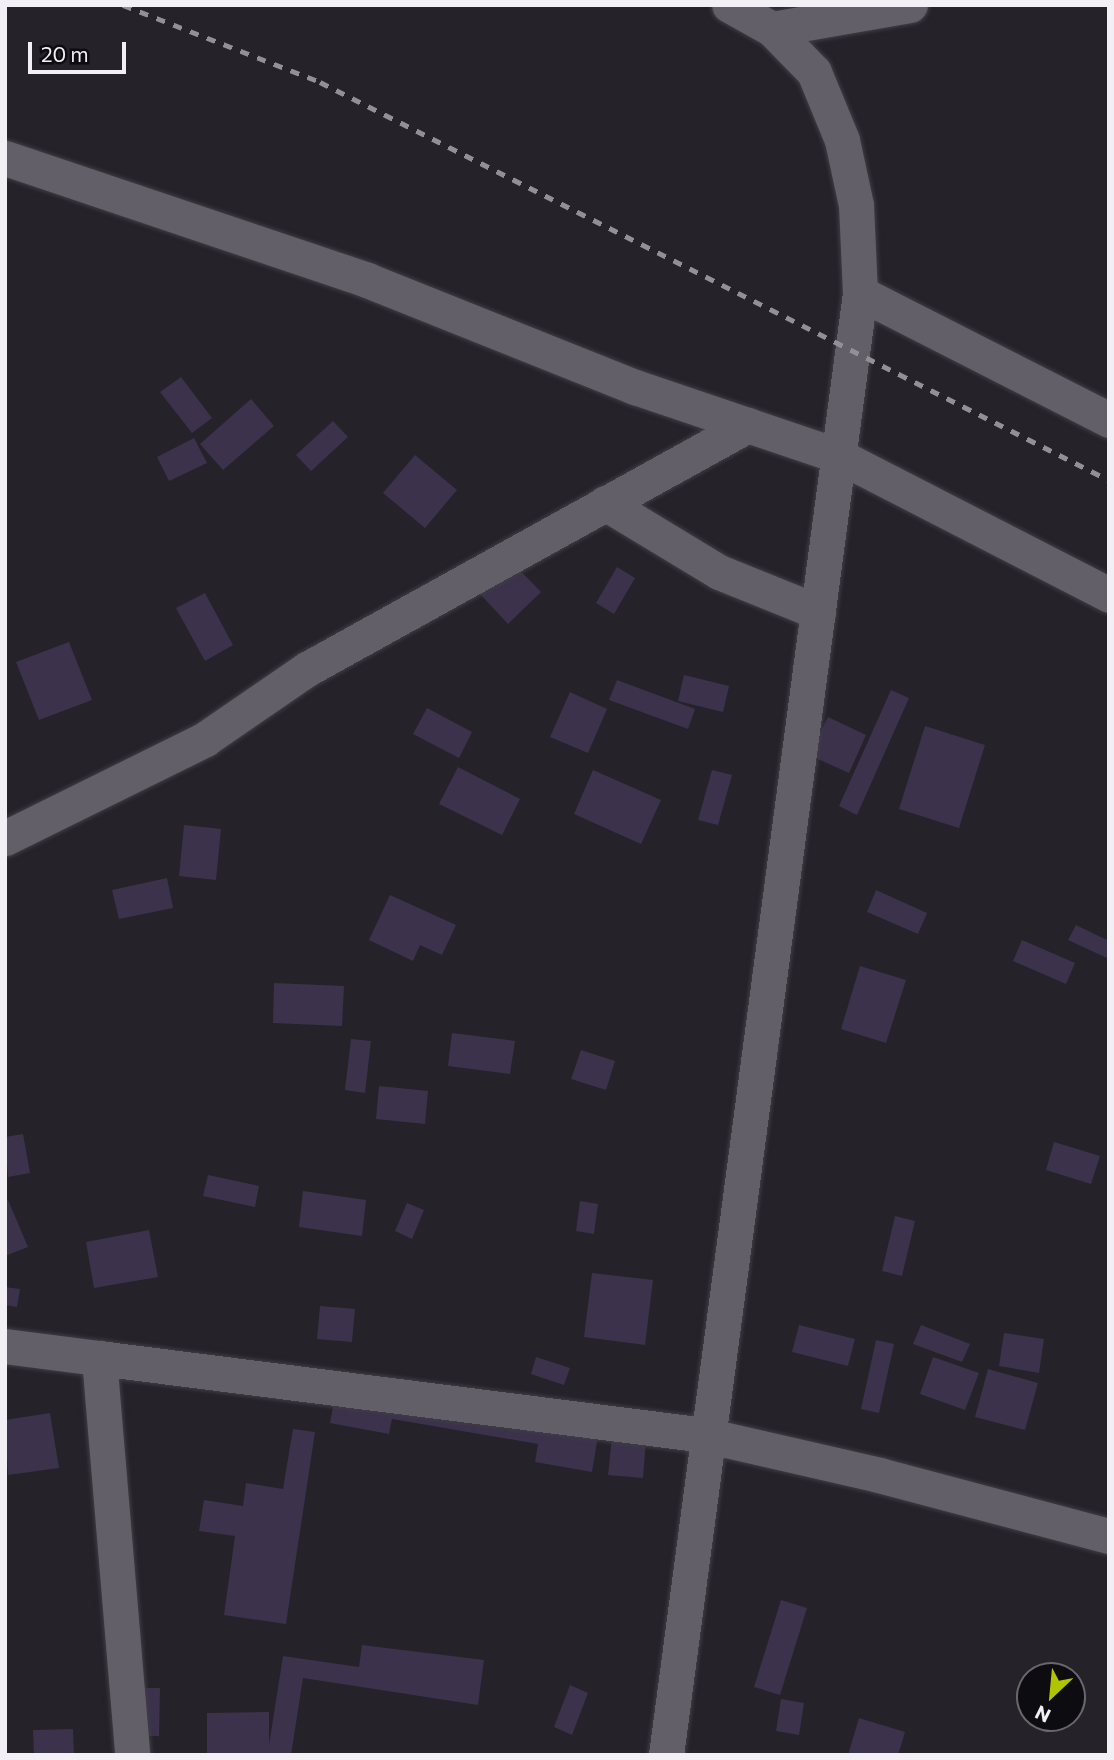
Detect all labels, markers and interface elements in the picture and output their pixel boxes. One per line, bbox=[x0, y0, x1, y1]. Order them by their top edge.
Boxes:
scale bar bbox=[32, 28, 130, 72]
text: 20 m bbox=[41, 41, 89, 66]
north arrow bbox=[1016, 1662, 1086, 1732]
text: N bbox=[1031, 1701, 1054, 1728]

